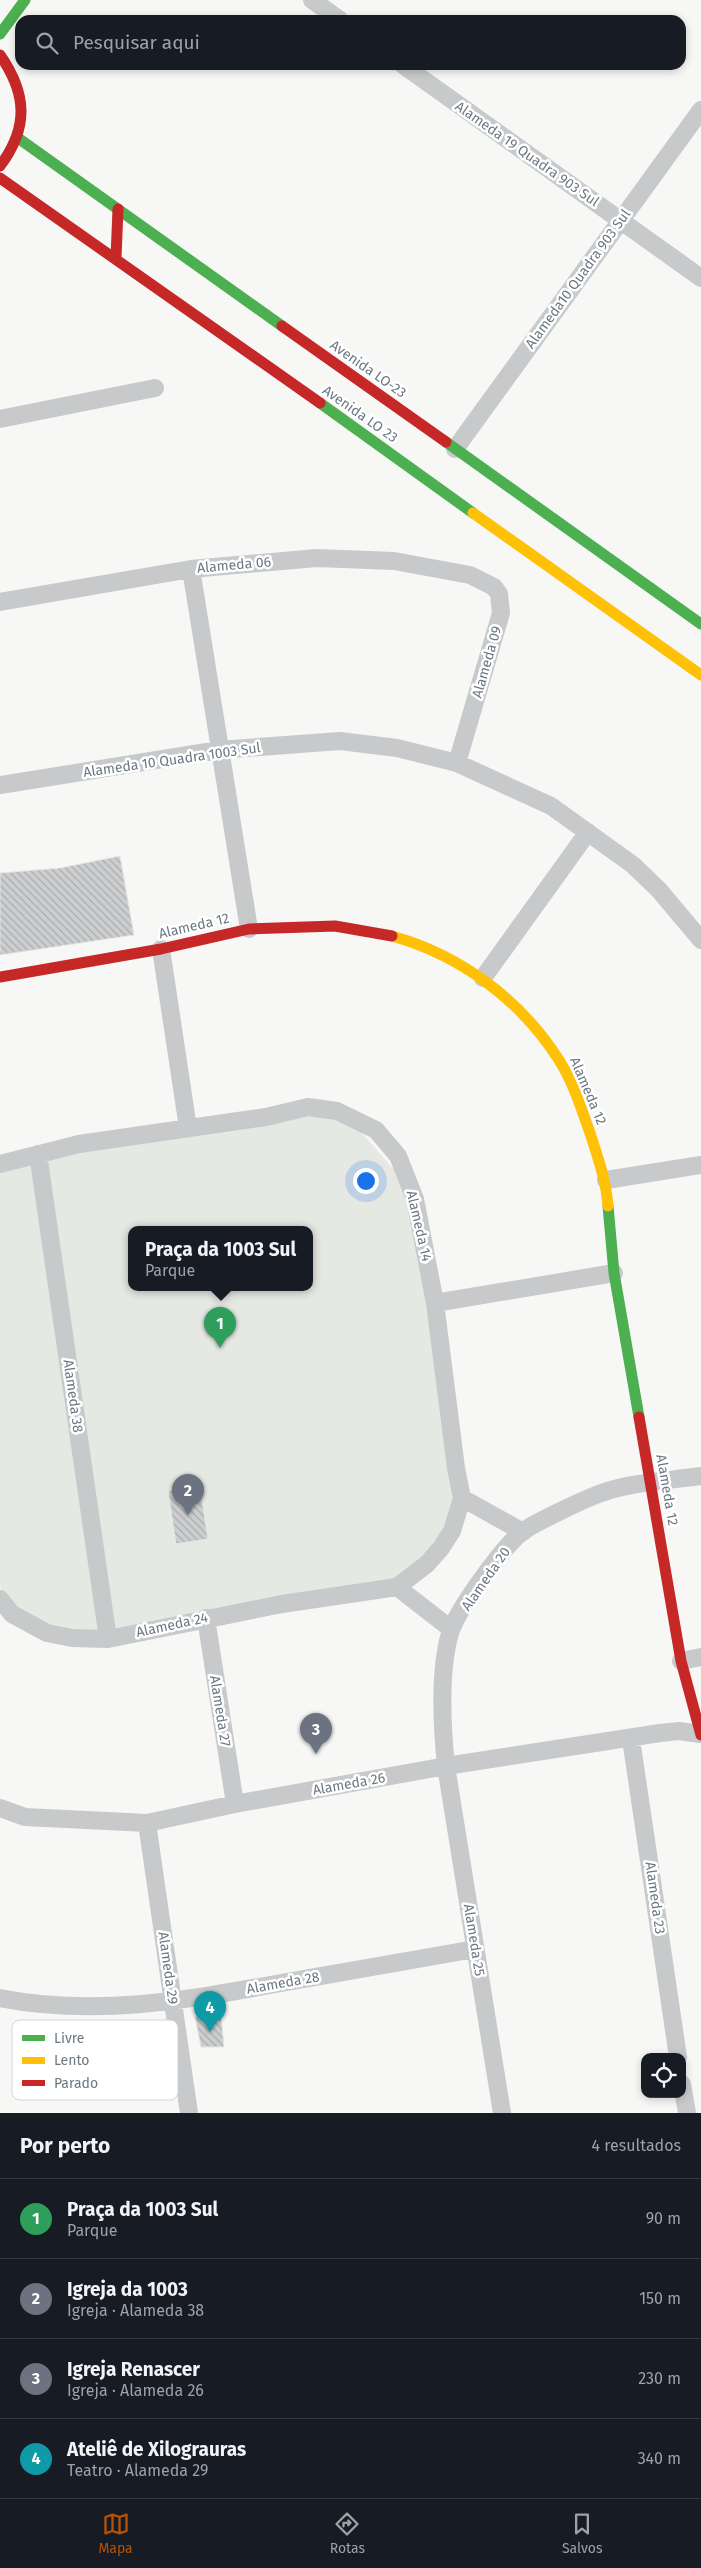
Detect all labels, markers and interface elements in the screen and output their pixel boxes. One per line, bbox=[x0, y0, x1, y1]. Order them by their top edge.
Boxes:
search box bbox=[15, 15, 686, 70]
icon: search bbox=[33, 29, 61, 57]
text: Pesquisar aqui bbox=[73, 31, 200, 54]
street label: Alameda 19 Quadra 903 Sul bbox=[452, 98, 602, 210]
street label: Alameda10 Quadra 903 Sul bbox=[522, 206, 634, 352]
street label: Avenida LO-23 bbox=[327, 337, 409, 401]
street label: Avenida LO 23 bbox=[319, 382, 401, 446]
street label: Alameda 06 bbox=[196, 553, 272, 577]
street label: Alameda 09 bbox=[469, 624, 505, 700]
street label: Alameda 10 Quadra 1003 Sul bbox=[82, 739, 262, 781]
street label: Alameda 12 bbox=[157, 910, 231, 942]
street label: Alameda 12 bbox=[566, 1055, 610, 1128]
your location bbox=[353, 1168, 379, 1194]
street label: Alameda 14 bbox=[403, 1189, 436, 1264]
popup bbox=[128, 1226, 313, 1291]
text: Praça da 1003 Sul bbox=[145, 1238, 296, 1261]
text: Parque bbox=[145, 1261, 195, 1280]
pin: 1 bbox=[204, 1307, 236, 1348]
street label: Alameda 38 bbox=[59, 1358, 87, 1434]
street label: Alameda 12 bbox=[652, 1453, 682, 1527]
pin: 2 bbox=[172, 1474, 204, 1515]
street label: Alameda 20 bbox=[458, 1544, 514, 1614]
street label: Alameda 24 bbox=[135, 1609, 210, 1641]
street label: Alameda 27 bbox=[206, 1674, 234, 1748]
pin: 3 bbox=[300, 1713, 332, 1754]
street label: Alameda 26 bbox=[311, 1769, 387, 1799]
street label: Alameda 23 bbox=[642, 1861, 668, 1935]
street label: Alameda 25 bbox=[460, 1903, 488, 1977]
street label: Alameda 29 bbox=[154, 1931, 182, 2005]
street label: Alameda 28 bbox=[245, 1968, 321, 1998]
pin: 4 bbox=[194, 1991, 226, 2032]
legend bbox=[12, 2020, 178, 2100]
text: Livre bbox=[54, 2030, 84, 2047]
text: Lento bbox=[54, 2052, 89, 2069]
map controls bbox=[641, 2053, 686, 2098]
button: locate bbox=[641, 2053, 686, 2098]
text: Parado bbox=[54, 2075, 98, 2092]
text: Por perto bbox=[20, 2133, 110, 2159]
text: 4 resultados bbox=[592, 2136, 681, 2155]
text: Praça da 1003 Sul bbox=[67, 2198, 218, 2221]
text: 1 bbox=[32, 2209, 40, 2228]
text: 90 m bbox=[646, 2209, 681, 2228]
text: Parque bbox=[67, 2221, 117, 2240]
text: Igreja da 1003 bbox=[67, 2278, 188, 2301]
text: 2 bbox=[32, 2289, 40, 2308]
text: 150 m bbox=[639, 2289, 681, 2308]
text: Igreja · Alameda 38 bbox=[67, 2301, 204, 2320]
text: Igreja Renascer bbox=[67, 2358, 200, 2381]
text: 3 bbox=[32, 2369, 40, 2388]
text: 230 m bbox=[638, 2369, 681, 2388]
text: Igreja · Alameda 26 bbox=[67, 2381, 204, 2400]
text: Ateliê de Xilograuras bbox=[67, 2438, 246, 2461]
text: 4 bbox=[31, 2449, 41, 2468]
text: 340 m bbox=[638, 2449, 681, 2468]
text: Teatro · Alameda 29 bbox=[67, 2461, 208, 2480]
tab: Mapa bbox=[98, 2510, 133, 2557]
tab: Rotas bbox=[330, 2510, 365, 2557]
tab: Salvos bbox=[562, 2510, 603, 2557]

